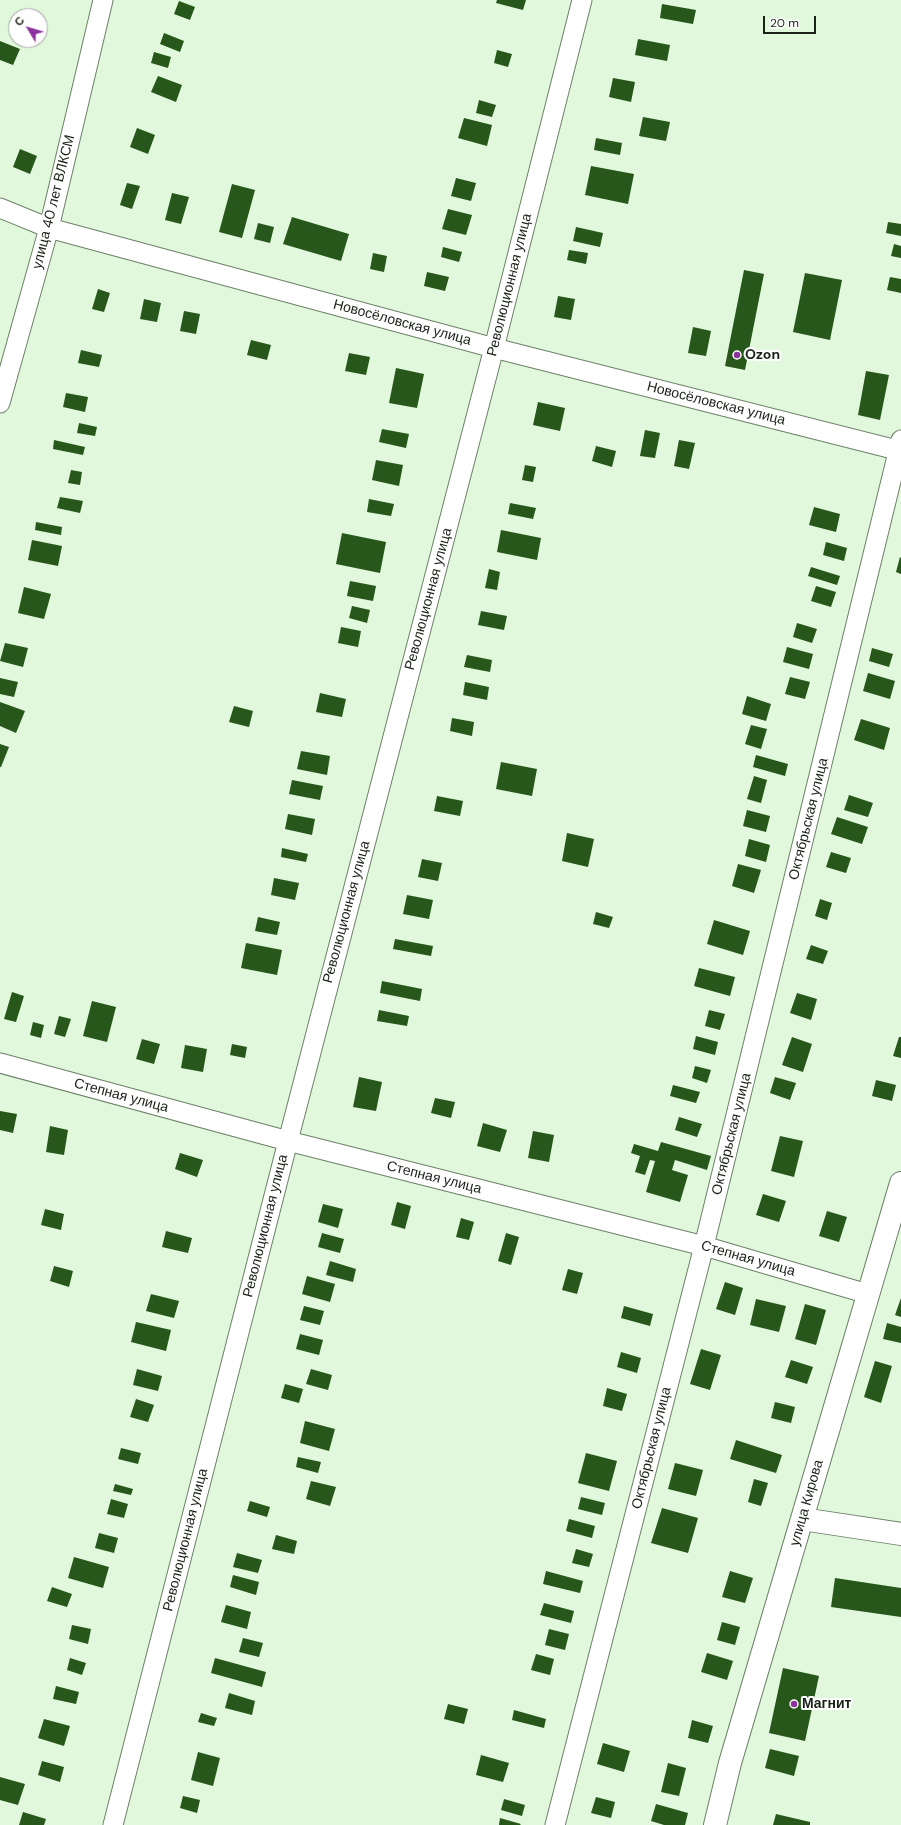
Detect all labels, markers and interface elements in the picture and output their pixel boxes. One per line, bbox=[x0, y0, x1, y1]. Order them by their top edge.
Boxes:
north arrow bbox=[8, 8, 48, 48]
scale bar bbox=[765, 8, 818, 34]
text: С bbox=[11, 14, 27, 29]
text: 20 m bbox=[770, 15, 799, 31]
street label: улица 40 лет ВЛКСМ bbox=[29, 133, 79, 271]
street label: Революционная улица bbox=[484, 212, 536, 358]
street label: Новосёловская улица bbox=[331, 296, 473, 350]
place label: Ozon bbox=[745, 347, 780, 363]
marker: Ozon bbox=[732, 350, 742, 360]
street label: Новосёловская улица bbox=[645, 379, 787, 429]
street label: Революционная улица bbox=[402, 526, 456, 672]
street label: Октябрьская улица bbox=[786, 756, 832, 882]
street label: Революционная улица bbox=[320, 839, 374, 985]
street label: Октябрьская улица bbox=[709, 1071, 755, 1197]
street label: Степная улица bbox=[72, 1075, 170, 1117]
street label: Революционная улица bbox=[240, 1153, 292, 1299]
street label: Степная улица bbox=[385, 1158, 483, 1198]
street label: Степная улица bbox=[699, 1238, 797, 1280]
street label: Октябрьская улица bbox=[629, 1385, 675, 1511]
street label: улица Кирова bbox=[787, 1458, 827, 1548]
street label: Революционная улица bbox=[160, 1467, 212, 1613]
place label: Магнит bbox=[802, 1696, 851, 1712]
marker: Магнит bbox=[789, 1699, 799, 1709]

